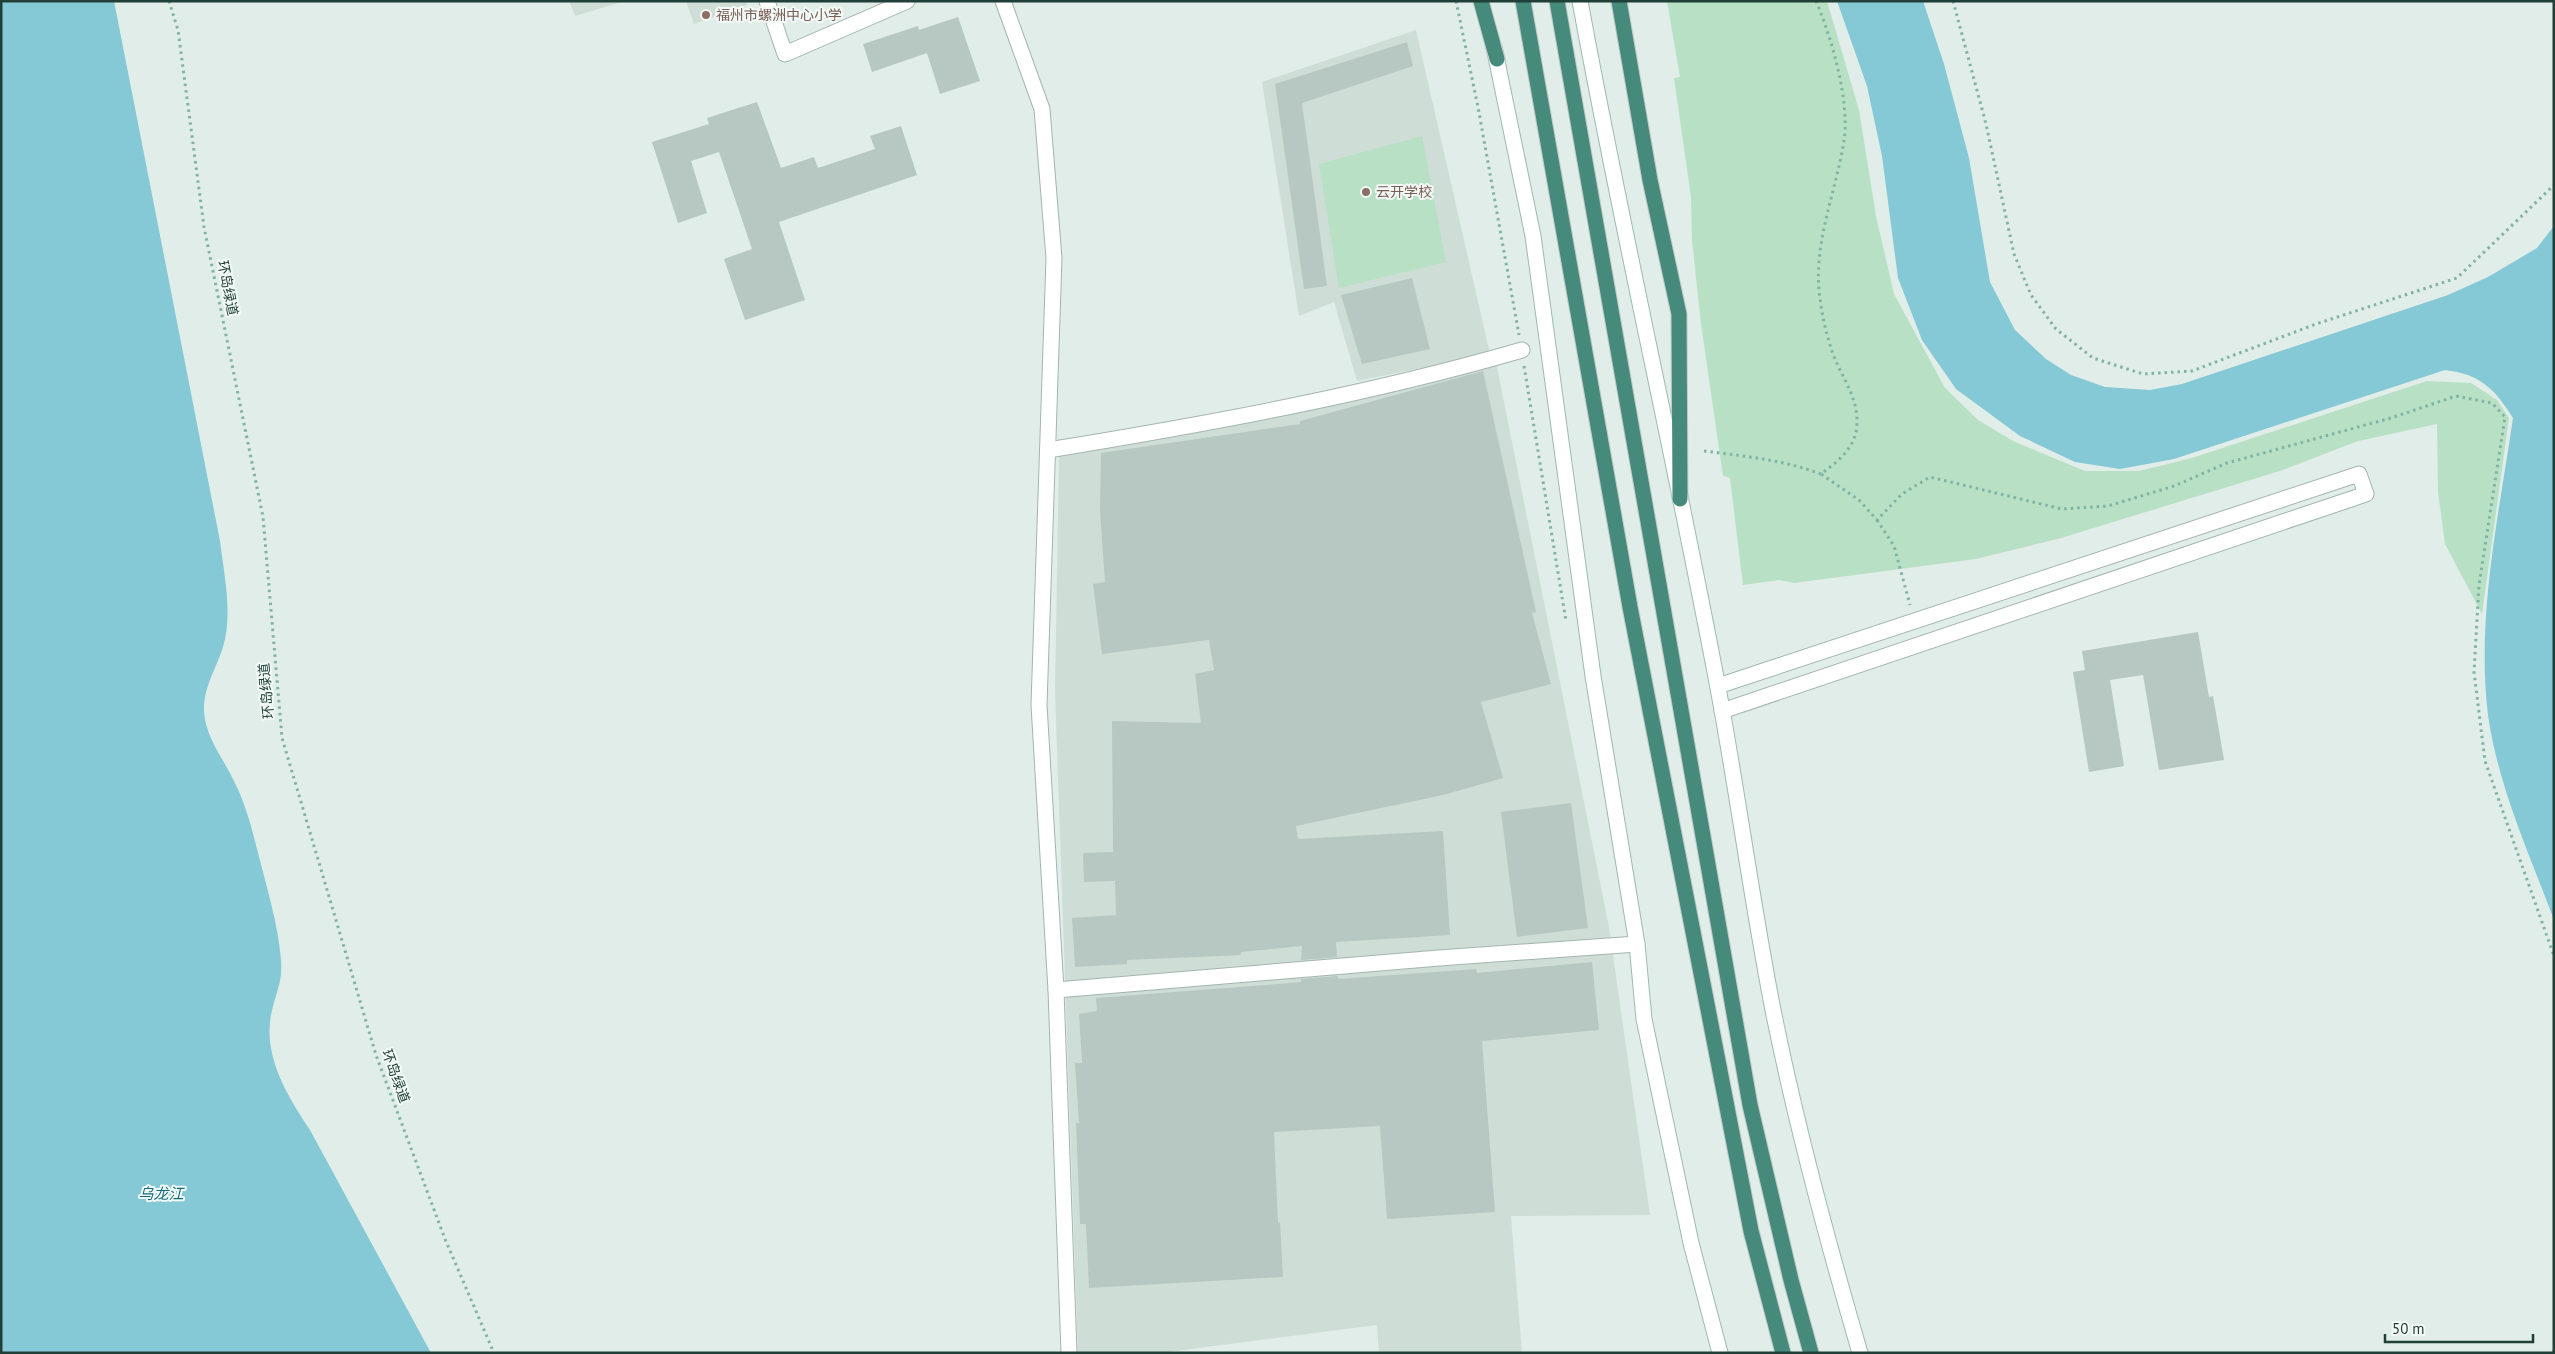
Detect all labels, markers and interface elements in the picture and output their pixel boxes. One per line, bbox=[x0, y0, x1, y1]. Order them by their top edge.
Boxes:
place label: 福州市螺洲中心小学 bbox=[716, 6, 842, 24]
marker: 福州市螺洲中心小学 bbox=[700, 9, 712, 21]
place label: 云开学校 bbox=[1376, 183, 1432, 201]
marker: 云开学校 bbox=[1360, 186, 1372, 198]
street label: 环岛绿道 bbox=[214, 259, 242, 317]
street label: 环岛绿道 bbox=[255, 662, 277, 720]
street label: 环岛绿道 bbox=[378, 1047, 414, 1105]
water label: 乌龙江 bbox=[138, 1184, 185, 1203]
scale bar bbox=[2385, 1312, 2532, 1344]
text: 50 m bbox=[2392, 1319, 2425, 1338]

